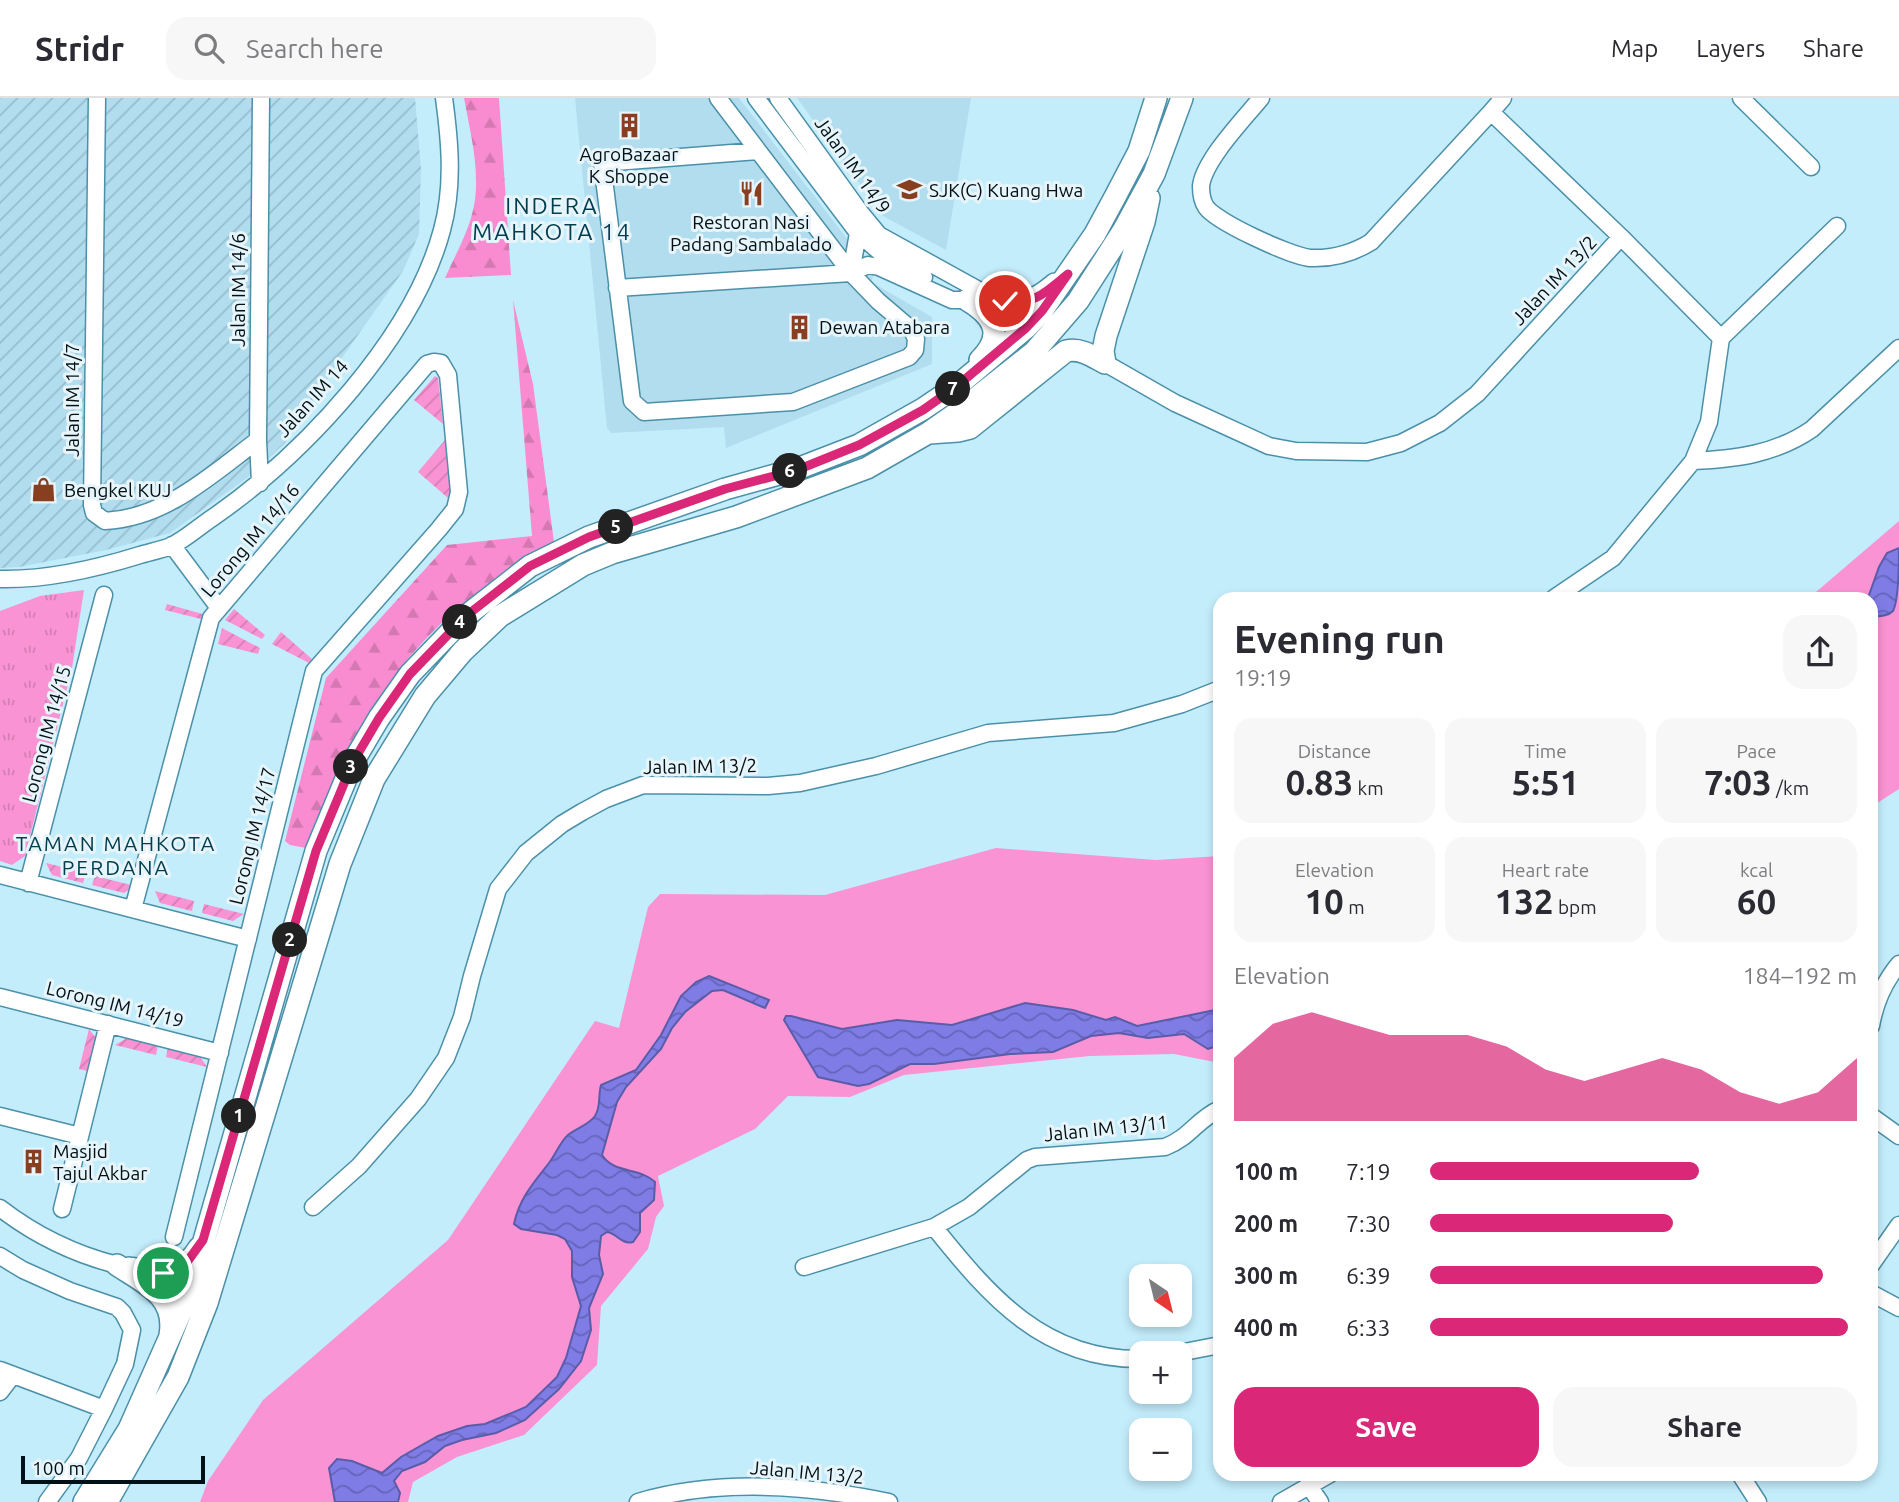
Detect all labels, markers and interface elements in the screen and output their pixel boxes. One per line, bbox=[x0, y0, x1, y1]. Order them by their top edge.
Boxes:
search box bbox=[166, 17, 656, 80]
icon: search bbox=[190, 29, 228, 67]
text: Stridr bbox=[35, 30, 124, 67]
text: Search here bbox=[246, 34, 383, 63]
text: Map bbox=[1611, 35, 1658, 62]
text: Layers bbox=[1696, 35, 1765, 62]
text: Share bbox=[1803, 35, 1864, 62]
building icon: AgroBazaar K Shoppe bbox=[615, 112, 643, 140]
street label: Jalan IM 14/9 bbox=[811, 112, 895, 218]
place label: AgroBazaar K Shoppe bbox=[580, 143, 678, 187]
school or university icon: SJK(C) Kuang Hwa bbox=[895, 176, 923, 204]
place label: SJK(C) Kuang Hwa bbox=[929, 179, 1083, 201]
restaurant icon: Restoran Nasi Padang Sambalado bbox=[737, 180, 765, 208]
district label: INDERA MAHKOTA 14 bbox=[472, 193, 632, 244]
place label: Restoran Nasi Padang Sambalado bbox=[670, 211, 832, 255]
street label: Jalan IM 13/2 bbox=[1507, 231, 1601, 329]
street label: Jalan IM 14/6 bbox=[227, 233, 249, 347]
pin bbox=[975, 271, 1035, 331]
icon: check bbox=[986, 282, 1024, 320]
building icon: Dewan Atabara bbox=[785, 313, 813, 341]
place label: Dewan Atabara bbox=[819, 316, 950, 338]
street label: Jalan IM 14/7 bbox=[61, 343, 83, 457]
street label: Jalan IM 14 bbox=[272, 355, 352, 441]
pin: 7 bbox=[936, 372, 970, 406]
text: 7 bbox=[947, 377, 958, 399]
pin: 6 bbox=[772, 454, 808, 488]
text: 6 bbox=[784, 459, 795, 481]
shop icon: Bengkel KUJ bbox=[30, 476, 58, 504]
place label: Bengkel KUJ bbox=[64, 479, 171, 501]
street label: Lorong IM 14/16 bbox=[196, 479, 304, 601]
pin: 5 bbox=[598, 510, 634, 544]
text: 5 bbox=[610, 515, 621, 537]
pin: 4 bbox=[442, 604, 477, 640]
text: 4 bbox=[454, 610, 465, 632]
button: share bbox=[1783, 615, 1857, 689]
text: Evening run bbox=[1234, 618, 1445, 660]
street label: Lorong IM 14/15 bbox=[17, 663, 75, 805]
text: 19:19 bbox=[1234, 665, 1292, 690]
text: Distance bbox=[1298, 740, 1371, 762]
text: Time bbox=[1524, 740, 1567, 762]
text: Pace bbox=[1736, 740, 1777, 762]
pin: 3 bbox=[334, 750, 368, 784]
street label: Jalan IM 13/2 bbox=[643, 754, 757, 778]
text: 3 bbox=[345, 755, 356, 777]
text: 0.83 bbox=[1285, 762, 1353, 802]
text: 5:51 bbox=[1512, 762, 1579, 802]
text: 7:03 bbox=[1704, 762, 1772, 802]
street label: Lorong IM 14/17 bbox=[224, 765, 280, 907]
text: km bbox=[1353, 777, 1384, 799]
text: /km bbox=[1772, 777, 1809, 799]
district label: TAMAN MAHKOTA PERDANA bbox=[16, 831, 216, 879]
text: Elevation bbox=[1295, 859, 1374, 881]
text: Heart rate bbox=[1502, 859, 1589, 881]
text: kcal bbox=[1740, 859, 1773, 881]
text: 10 bbox=[1304, 881, 1344, 921]
text: 132 bbox=[1494, 881, 1554, 921]
text: 60 bbox=[1737, 881, 1776, 921]
text: m bbox=[1344, 896, 1365, 918]
text: bpm bbox=[1554, 896, 1597, 918]
pin: 2 bbox=[272, 922, 308, 958]
text: 2 bbox=[284, 928, 295, 950]
text: Elevation bbox=[1234, 963, 1330, 988]
text: 184–192 m bbox=[1743, 963, 1857, 988]
street label: Lorong IM 14/19 bbox=[44, 976, 186, 1032]
pin: 1 bbox=[222, 1098, 256, 1134]
text: 1 bbox=[233, 1104, 244, 1126]
street label: Jalan IM 13/11 bbox=[1043, 1111, 1169, 1145]
place label: Masjid Tajul Akbar bbox=[53, 1140, 147, 1184]
building icon: Masjid Tajul Akbar bbox=[19, 1148, 47, 1176]
text: 100 m bbox=[1234, 1159, 1298, 1184]
text: 7:19 bbox=[1346, 1159, 1391, 1184]
text: 200 m bbox=[1234, 1211, 1298, 1236]
text: 7:30 bbox=[1346, 1211, 1391, 1236]
pin bbox=[133, 1243, 193, 1303]
icon: arrive bbox=[144, 1254, 182, 1292]
text: 300 m bbox=[1234, 1263, 1298, 1288]
text: 6:39 bbox=[1346, 1263, 1391, 1288]
north arrow bbox=[1129, 1264, 1192, 1326]
map controls bbox=[1129, 1264, 1192, 1481]
text: 400 m bbox=[1234, 1315, 1298, 1340]
text: 6:33 bbox=[1346, 1315, 1391, 1340]
button: + bbox=[1129, 1341, 1192, 1404]
button: Save bbox=[1234, 1387, 1539, 1467]
button: Share bbox=[1553, 1387, 1857, 1467]
button: − bbox=[1129, 1418, 1192, 1481]
scale bar bbox=[21, 1453, 205, 1485]
street label: Jalan IM 13/2 bbox=[749, 1456, 865, 1488]
text: 100 m bbox=[32, 1457, 85, 1479]

